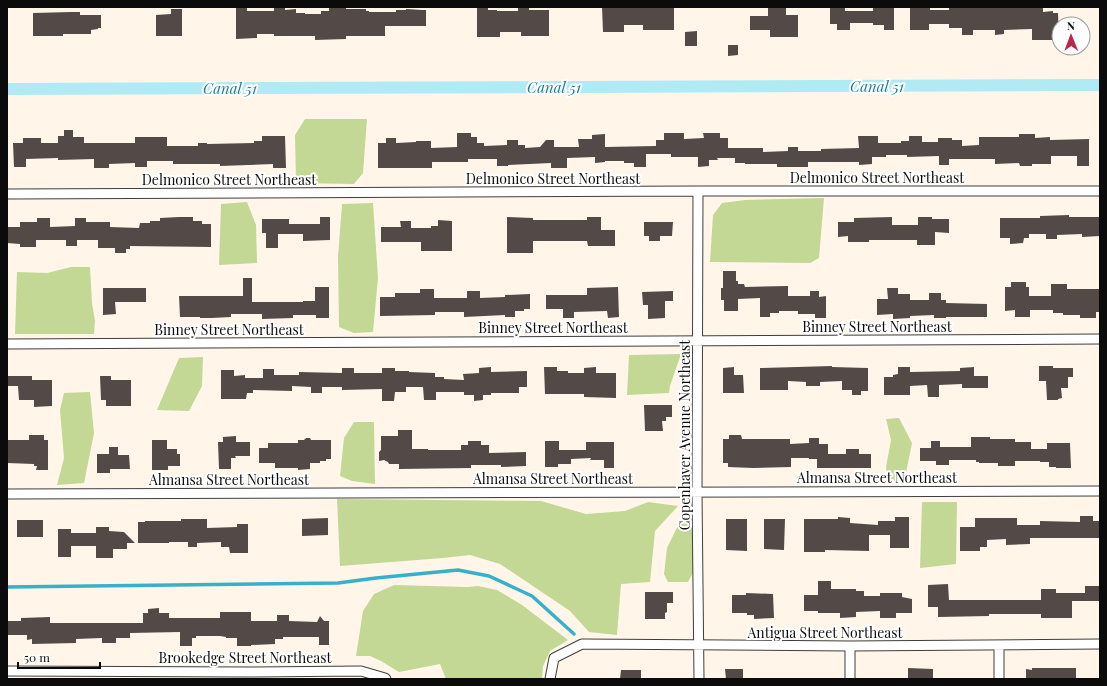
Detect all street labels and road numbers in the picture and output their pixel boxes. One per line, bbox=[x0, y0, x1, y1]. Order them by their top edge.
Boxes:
street label: Delmonico Street Northeast bbox=[790, 168, 965, 187]
street label: Delmonico Street Northeast bbox=[466, 169, 641, 188]
street label: Delmonico Street Northeast bbox=[142, 170, 317, 189]
street label: Binney Street Northeast bbox=[802, 317, 953, 336]
street label: Binney Street Northeast bbox=[478, 318, 629, 337]
street label: Binney Street Northeast bbox=[154, 320, 305, 339]
street label: Copenhaver Avenue Northeast bbox=[675, 339, 694, 530]
street label: Almansa Street Northeast bbox=[796, 468, 958, 487]
street label: Almansa Street Northeast bbox=[472, 469, 634, 488]
street label: Almansa Street Northeast bbox=[148, 470, 310, 489]
street label: Antigua Street Northeast bbox=[747, 623, 903, 642]
street label: Brookedge Street Northeast bbox=[159, 648, 333, 667]

